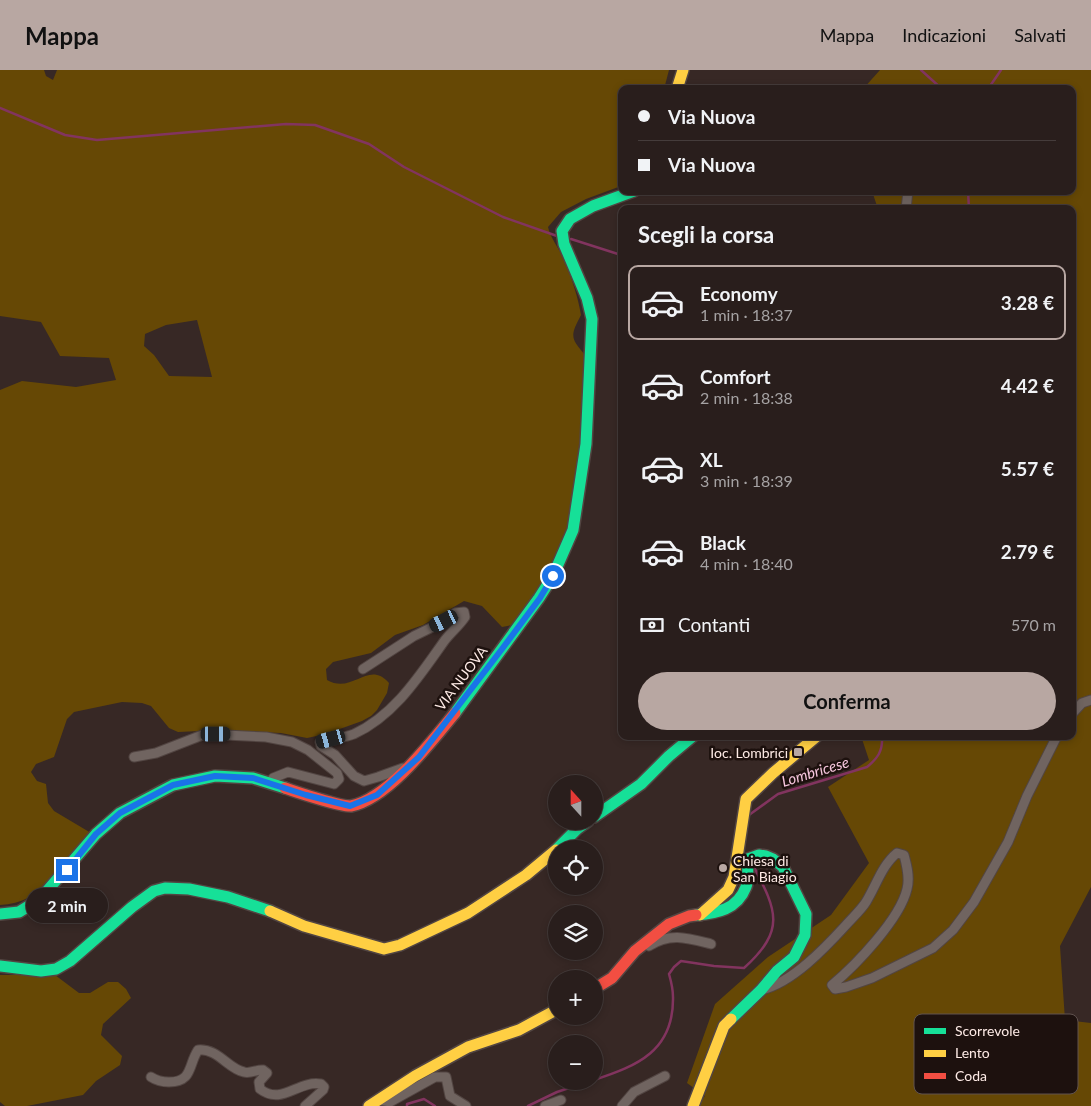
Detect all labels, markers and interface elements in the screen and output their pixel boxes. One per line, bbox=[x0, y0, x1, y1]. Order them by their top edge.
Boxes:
text: Mappa bbox=[25, 21, 99, 50]
text: Mappa bbox=[820, 24, 874, 46]
text: Indicazioni bbox=[902, 24, 986, 46]
text: Salvati bbox=[1014, 24, 1066, 46]
text: Via Nuova bbox=[668, 105, 756, 128]
text: Via Nuova bbox=[668, 153, 756, 176]
text: Scegli la corsa bbox=[638, 221, 774, 248]
icon: car bbox=[640, 280, 685, 325]
text: Economy bbox=[700, 282, 778, 305]
text: 3.28 € bbox=[1001, 291, 1054, 314]
text: 1 min · 18:37 bbox=[700, 305, 793, 324]
icon: car bbox=[640, 363, 685, 408]
text: Comfort bbox=[700, 365, 771, 388]
text: 4.42 € bbox=[1001, 374, 1054, 397]
text: 2 min · 18:38 bbox=[700, 388, 793, 407]
icon: car bbox=[640, 446, 685, 491]
text: XL bbox=[700, 448, 723, 471]
text: 5.57 € bbox=[1001, 457, 1054, 480]
text: 3 min · 18:39 bbox=[700, 471, 793, 490]
icon: car bbox=[640, 529, 685, 574]
text: Black bbox=[700, 531, 746, 554]
text: 2.79 € bbox=[1001, 540, 1054, 563]
text: 4 min · 18:40 bbox=[700, 554, 793, 573]
route start bbox=[542, 565, 564, 587]
car bbox=[427, 608, 460, 634]
icon: cash bbox=[638, 611, 666, 639]
text: Contanti bbox=[678, 613, 750, 636]
text: 570 m bbox=[1011, 615, 1056, 634]
street label: VIA NUOVA bbox=[431, 642, 491, 714]
button: Conferma bbox=[638, 672, 1056, 730]
car bbox=[201, 727, 231, 742]
car bbox=[314, 728, 347, 750]
place label: Ioc. Lombrici bbox=[710, 744, 788, 761]
marker: Ioc. Lombrici bbox=[792, 746, 804, 758]
water label: Lombricese bbox=[779, 752, 851, 790]
north arrow bbox=[548, 775, 602, 830]
map controls bbox=[548, 775, 603, 1090]
button: locate bbox=[548, 840, 603, 895]
place label: Chiesa di San Biagio bbox=[733, 852, 797, 885]
route end bbox=[56, 859, 78, 881]
marker: Chiesa di San Biagio bbox=[717, 862, 729, 874]
callout: 2 min bbox=[26, 888, 108, 922]
text: 2 min bbox=[47, 896, 87, 915]
button: layers bbox=[548, 905, 603, 960]
button: + bbox=[548, 970, 603, 1025]
legend bbox=[914, 1014, 1078, 1094]
text: Scorrevole bbox=[955, 1022, 1020, 1039]
button: − bbox=[548, 1035, 603, 1090]
text: Lento bbox=[955, 1044, 990, 1061]
text: Coda bbox=[955, 1067, 987, 1084]

